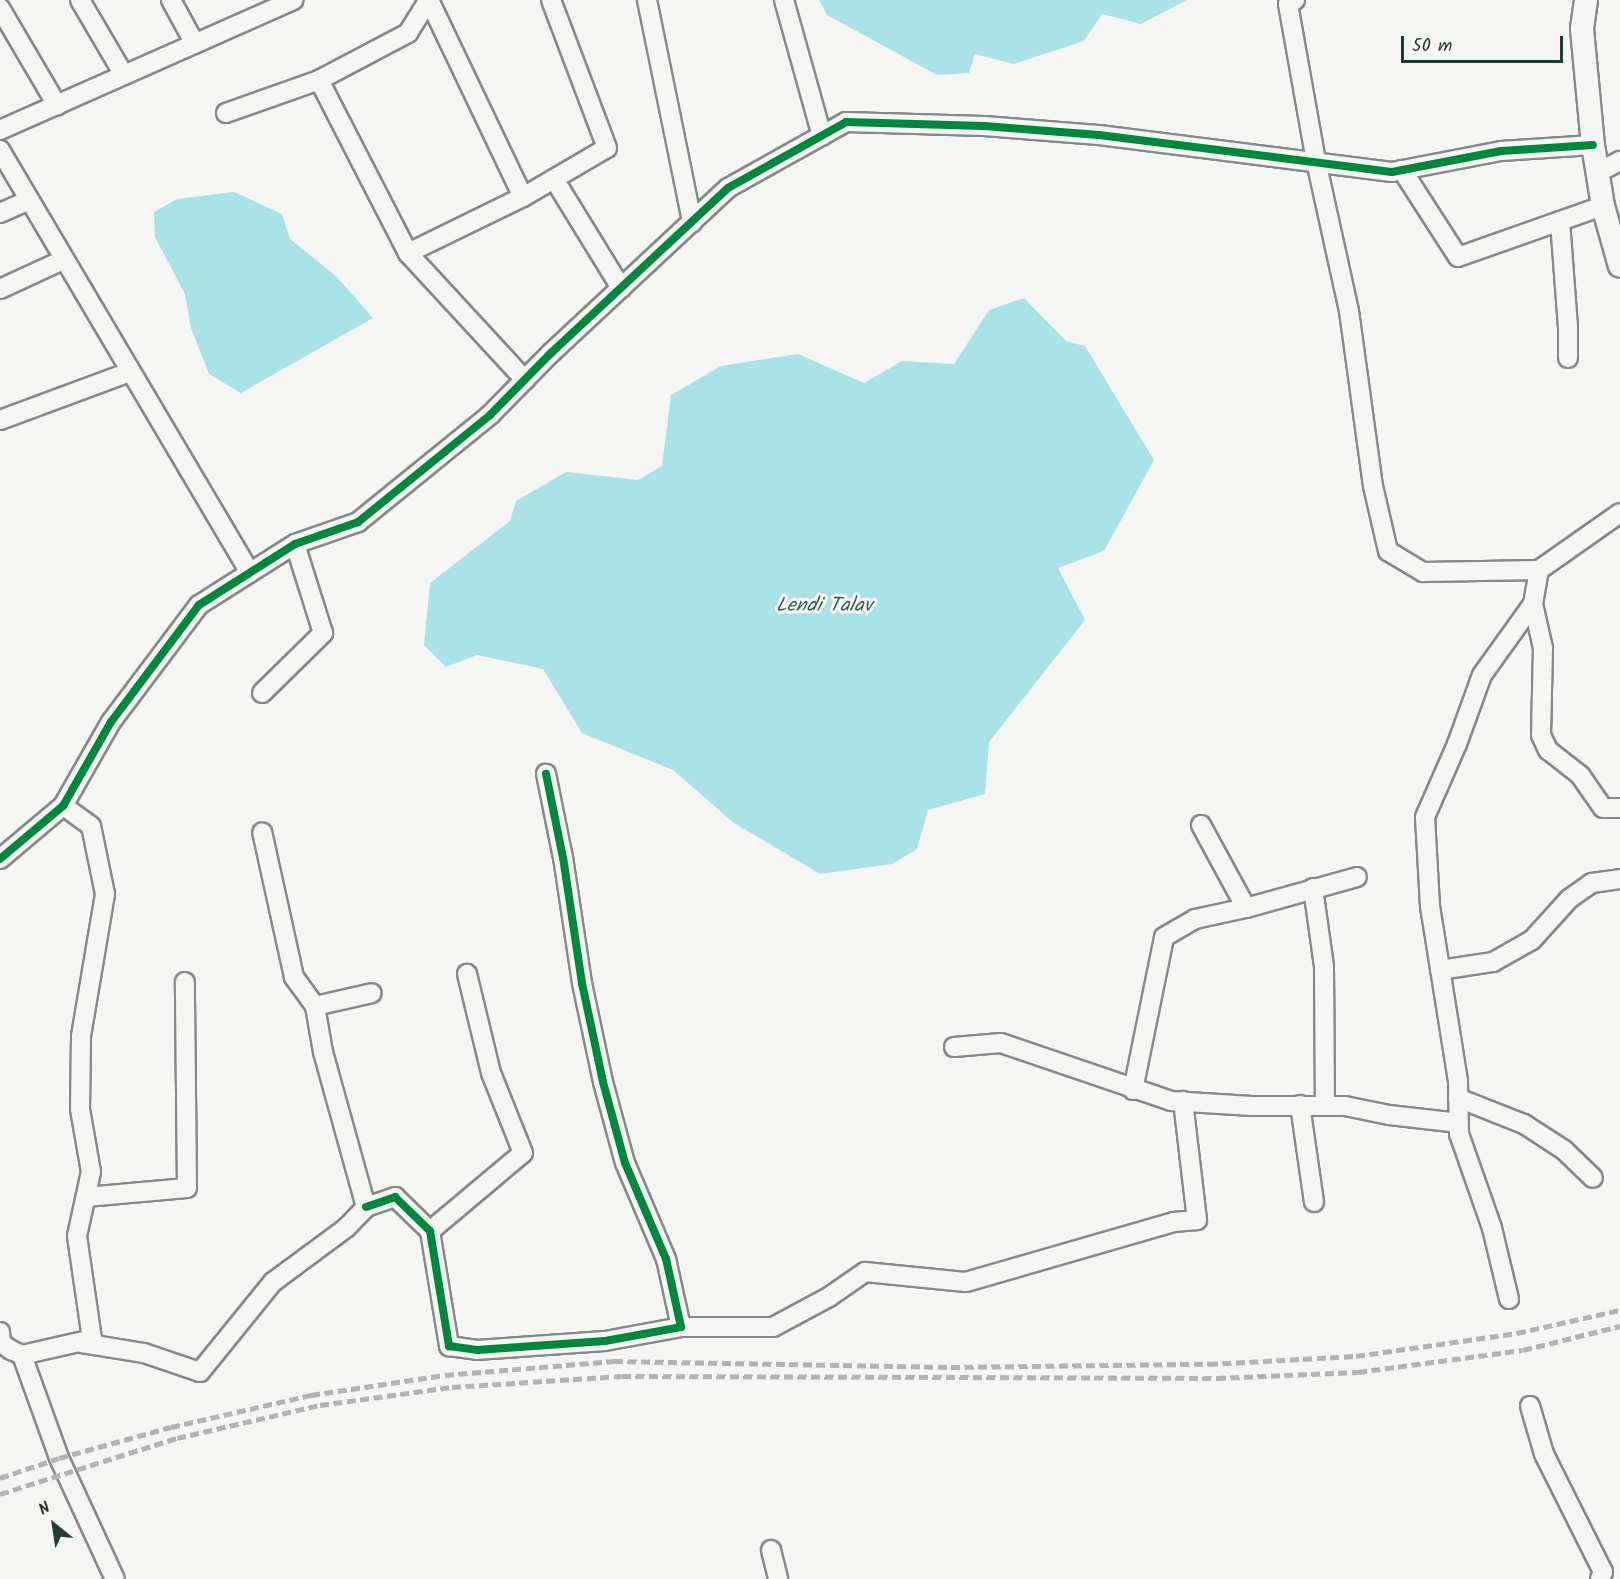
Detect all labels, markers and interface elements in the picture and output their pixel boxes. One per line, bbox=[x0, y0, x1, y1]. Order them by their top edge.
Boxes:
scale bar bbox=[1404, 24, 1566, 62]
text: 50 m bbox=[1412, 32, 1452, 61]
water label: Lendi Talav bbox=[776, 594, 872, 618]
north arrow bbox=[24, 1495, 84, 1555]
text: N bbox=[34, 1496, 55, 1522]

